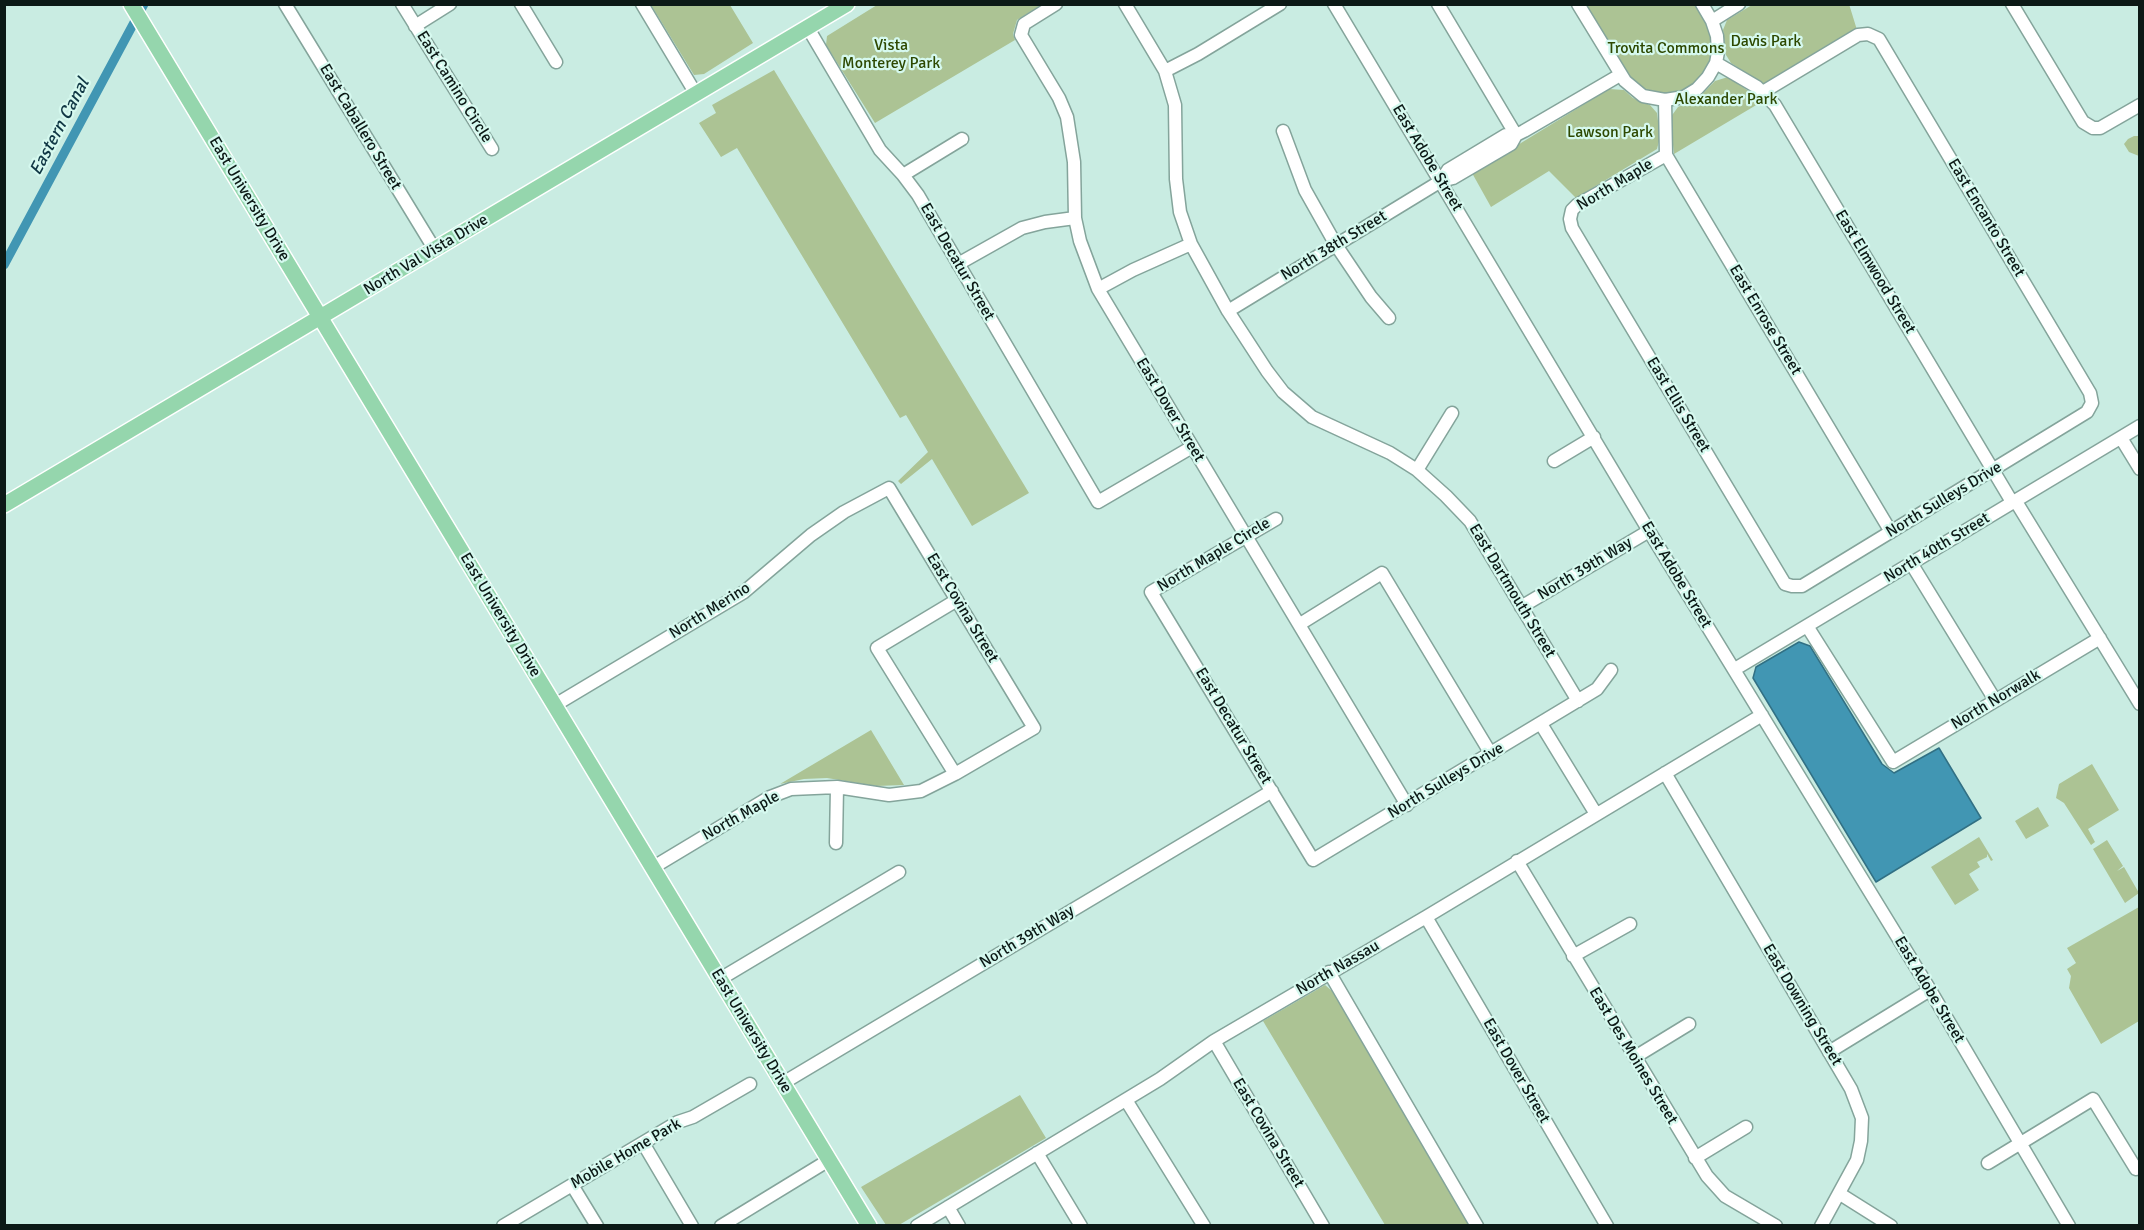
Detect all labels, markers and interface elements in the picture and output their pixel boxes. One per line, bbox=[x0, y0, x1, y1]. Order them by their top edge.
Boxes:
street label: East Camino Circle bbox=[412, 28, 496, 146]
park label: Davis Park bbox=[1731, 32, 1801, 52]
park label: Vista Monterey Park bbox=[842, 36, 940, 74]
park label: Trovita Commons bbox=[1608, 39, 1724, 59]
street label: East Caballero Street bbox=[315, 61, 405, 193]
water label: Eastern Canal bbox=[25, 75, 95, 179]
park label: Alexander Park bbox=[1675, 90, 1777, 110]
street label: East Adobe Street bbox=[1388, 101, 1466, 215]
park label: Lawson Park bbox=[1567, 123, 1653, 143]
street label: East University Drive bbox=[204, 133, 294, 265]
street label: North Maple bbox=[1573, 155, 1657, 215]
street label: East Encanto Street bbox=[1943, 155, 2029, 281]
street label: East Decatur Street bbox=[916, 200, 998, 324]
street label: North 38th Street bbox=[1278, 207, 1390, 285]
street label: East Elmwood Street bbox=[1830, 207, 1920, 337]
street label: North Val Vista Drive bbox=[360, 210, 492, 300]
street label: East Enrose Street bbox=[1725, 261, 1805, 379]
street label: East Ellis Street bbox=[1642, 354, 1714, 456]
street label: East Dover Street bbox=[1131, 355, 1209, 465]
street label: North Sulleys Drive bbox=[1883, 458, 2005, 542]
street label: North 40th Street bbox=[1881, 509, 1993, 587]
street label: North Maple Circle bbox=[1154, 514, 1274, 596]
street label: East Adobe Street bbox=[1637, 518, 1715, 632]
street label: East Dartmouth Street bbox=[1464, 521, 1560, 661]
street label: North 39th Way bbox=[1534, 533, 1636, 605]
street label: East University Drive bbox=[455, 549, 545, 681]
street label: East Covina Street bbox=[922, 550, 1002, 666]
street label: North Merino bbox=[666, 579, 754, 643]
street label: East Decatur Street bbox=[1191, 664, 1275, 788]
street label: North Norwalk bbox=[1948, 666, 2044, 734]
street label: North Sulleys Drive bbox=[1385, 739, 1507, 823]
street label: North Maple bbox=[699, 787, 783, 845]
street label: North 39th Way bbox=[976, 901, 1078, 973]
street label: East Adobe Street bbox=[1890, 933, 1968, 1047]
street label: North Nassau bbox=[1293, 936, 1383, 1000]
street label: East Downing Street bbox=[1758, 941, 1846, 1069]
street label: East University Drive bbox=[706, 965, 796, 1097]
street label: East Des Moines Street bbox=[1584, 984, 1682, 1128]
street label: East Dover Street bbox=[1478, 1015, 1554, 1127]
street label: East Covina Street bbox=[1228, 1075, 1308, 1191]
street label: Mobile Home Park bbox=[567, 1115, 685, 1193]

